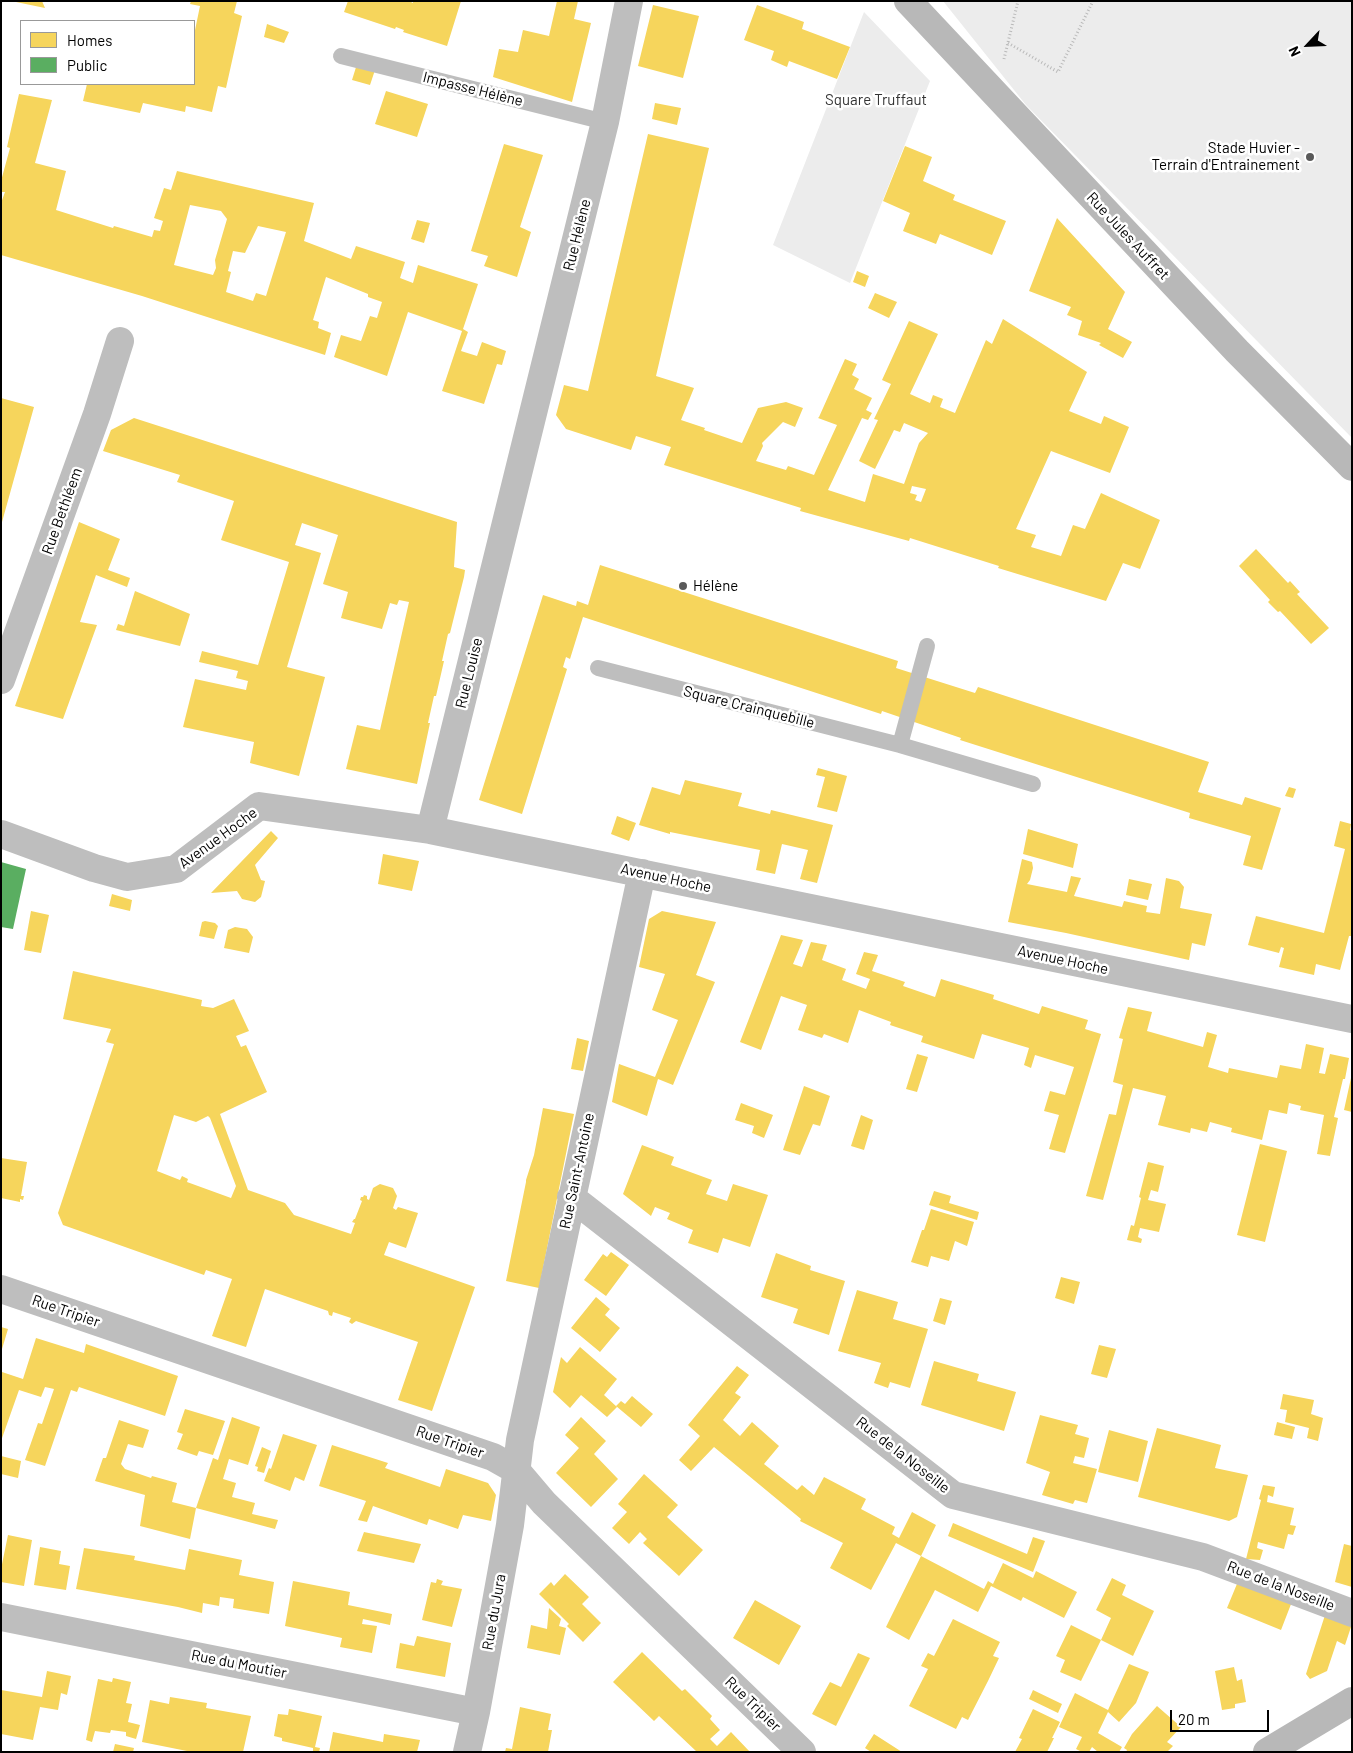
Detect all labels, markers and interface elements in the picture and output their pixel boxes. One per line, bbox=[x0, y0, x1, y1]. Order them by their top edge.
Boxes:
legend bbox=[20, 20, 195, 85]
north arrow bbox=[1283, 20, 1333, 70]
text: Homes bbox=[67, 31, 112, 49]
text: N bbox=[1284, 44, 1304, 59]
text: Public bbox=[67, 56, 107, 74]
street label: Impasse Hélène bbox=[421, 68, 525, 110]
park label: Square Truffaut bbox=[825, 91, 927, 109]
place label: Stade Huvier - Terrain d'Entrainement bbox=[1152, 139, 1300, 174]
marker: Stade Huvier - Terrain d'Entrainement bbox=[1304, 151, 1316, 163]
street label: Rue Jules Auffret bbox=[1083, 189, 1173, 283]
street label: Rue Hélène bbox=[559, 197, 595, 273]
street label: Rue Bethléem bbox=[38, 465, 86, 557]
place label: Hélène bbox=[693, 577, 738, 595]
marker: Hélène bbox=[677, 580, 689, 592]
street label: Rue Louise bbox=[452, 636, 486, 710]
street label: Square Crainquebille bbox=[682, 682, 816, 732]
street label: Avenue Hoche bbox=[175, 804, 261, 872]
street label: Avenue Hoche bbox=[619, 860, 713, 896]
street label: Avenue Hoche bbox=[1016, 942, 1110, 978]
street label: Rue Saint-Antoine bbox=[556, 1111, 598, 1231]
street label: Rue Tripier bbox=[30, 1291, 102, 1331]
street label: Rue de la Noseille bbox=[853, 1413, 953, 1497]
street label: Rue Tripier bbox=[414, 1422, 486, 1462]
street label: Rue de la Noseille bbox=[1225, 1557, 1337, 1615]
street label: Rue du Jura bbox=[478, 1572, 510, 1652]
street label: Rue du Moutier bbox=[190, 1646, 288, 1682]
street label: Rue Tripier bbox=[721, 1673, 785, 1735]
scale bar bbox=[1173, 1700, 1272, 1732]
text: 20 m bbox=[1178, 1710, 1210, 1728]

